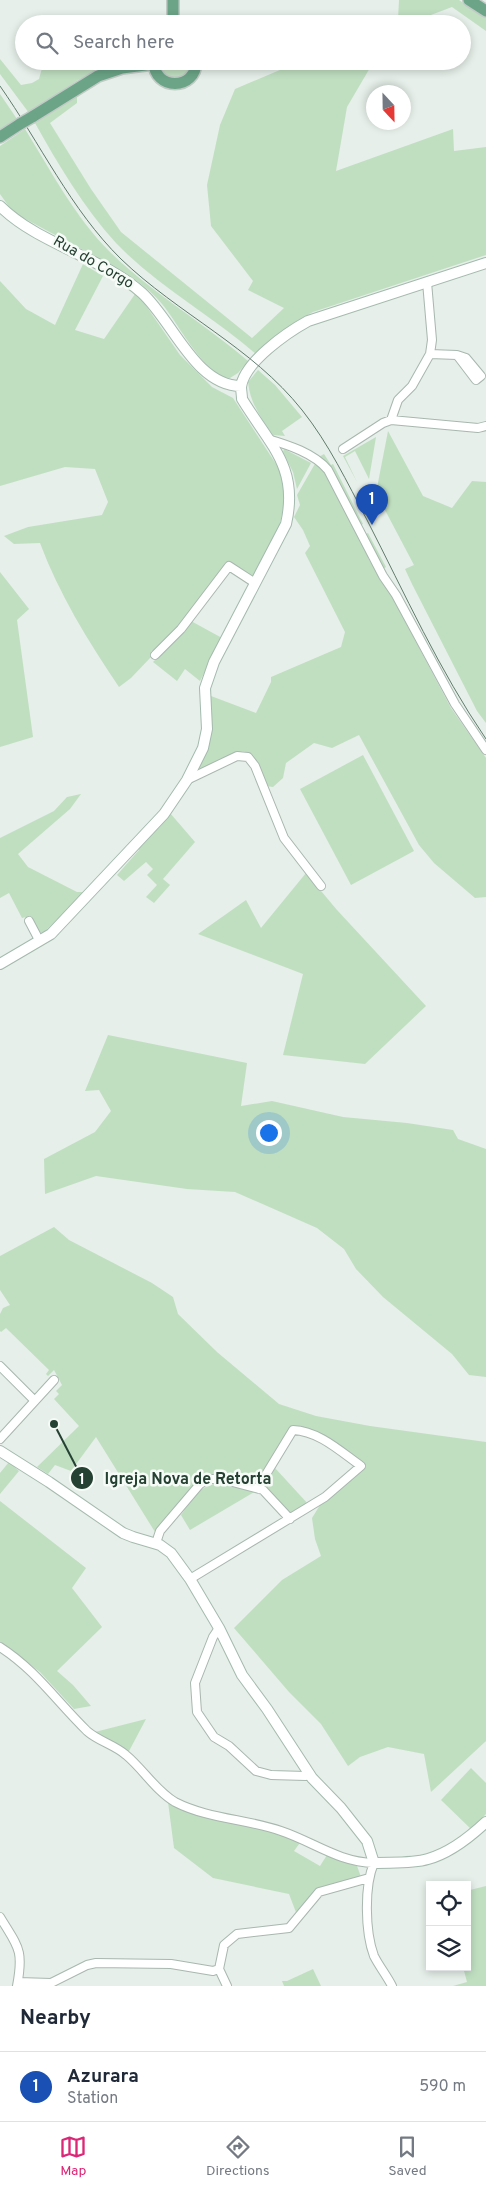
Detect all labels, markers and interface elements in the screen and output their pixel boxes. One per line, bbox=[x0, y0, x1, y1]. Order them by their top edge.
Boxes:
search box bbox=[15, 15, 471, 70]
icon: search bbox=[33, 29, 61, 57]
text: Search here bbox=[73, 31, 175, 55]
north arrow bbox=[366, 85, 411, 130]
street label: Rua do Corgo bbox=[49, 232, 137, 294]
pin: 1 bbox=[356, 484, 388, 525]
your location bbox=[256, 1120, 282, 1146]
callout: Igreja Nova de Retorta bbox=[69, 1463, 281, 1494]
text: Igreja Nova de Retorta bbox=[105, 1470, 271, 1490]
text: 1 bbox=[79, 1471, 85, 1490]
map controls bbox=[426, 1881, 471, 1971]
button: locate bbox=[426, 1881, 471, 1926]
button: layers bbox=[426, 1926, 471, 1971]
text: Nearby bbox=[20, 2005, 91, 2032]
text: Azurara bbox=[67, 2065, 139, 2089]
text: 1 bbox=[33, 2077, 39, 2097]
text: 590 m bbox=[419, 2077, 466, 2097]
text: Station bbox=[67, 2089, 118, 2109]
tab: Map bbox=[59, 2133, 87, 2180]
tab: Directions bbox=[206, 2133, 270, 2180]
tab: Saved bbox=[388, 2133, 427, 2180]

